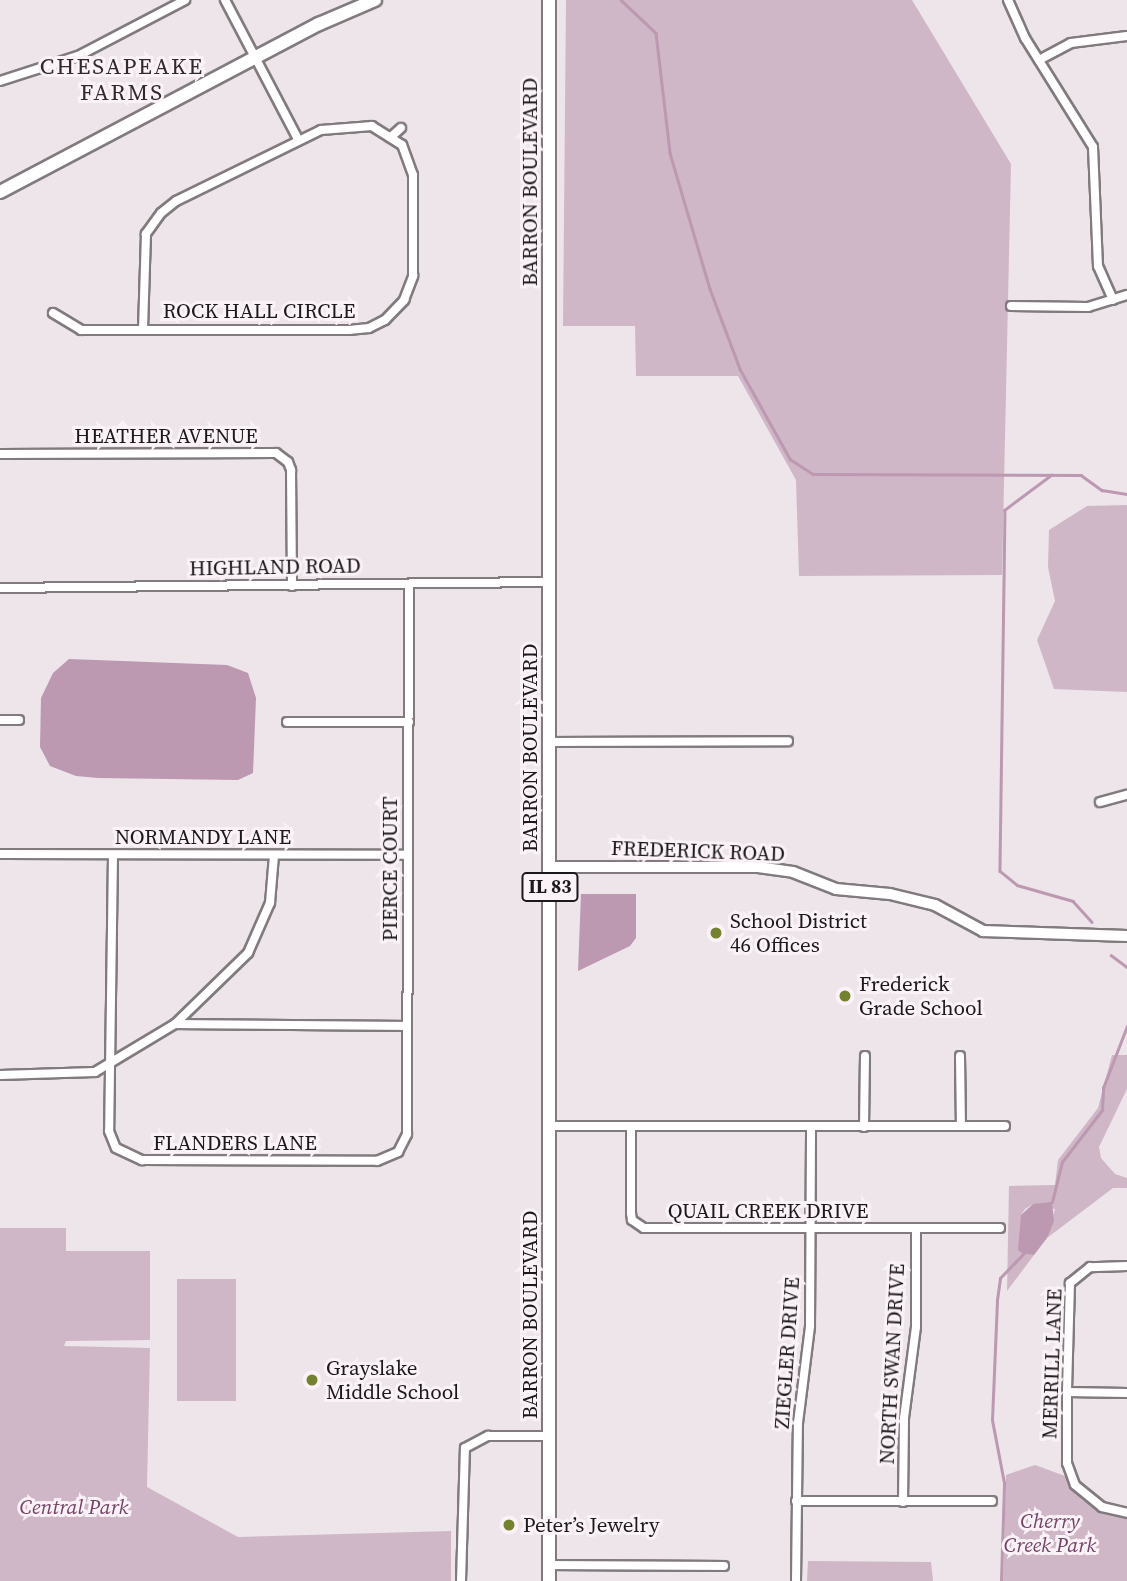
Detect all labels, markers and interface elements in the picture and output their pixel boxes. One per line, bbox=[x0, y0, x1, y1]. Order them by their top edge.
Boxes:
district label: CHESAPEAKE FARMS bbox=[41, 52, 203, 106]
street label: BARRON BOULEVARD bbox=[517, 78, 543, 286]
street label: ROCK HALL CIRCLE bbox=[163, 298, 355, 324]
street label: HEATHER AVENUE bbox=[74, 423, 258, 449]
street label: HIGHLAND ROAD bbox=[189, 553, 361, 581]
street label: BARRON BOULEVARD bbox=[517, 644, 543, 852]
street label: PIERCE COURT bbox=[377, 797, 403, 941]
street label: NORMANDY LANE bbox=[115, 824, 291, 850]
street label: FREDERICK ROAD bbox=[610, 835, 786, 867]
road number: IL 83 bbox=[520, 872, 580, 902]
place label: School District 46 Offices bbox=[730, 908, 867, 958]
marker: School District 46 Offices bbox=[708, 925, 724, 941]
place label: Frederick Grade School bbox=[859, 971, 983, 1021]
marker: Frederick Grade School bbox=[837, 988, 853, 1004]
street label: FLANDERS LANE bbox=[153, 1130, 317, 1156]
street label: QUAIL CREEK DRIVE bbox=[668, 1198, 868, 1224]
street label: BARRON BOULEVARD bbox=[517, 1211, 543, 1419]
street label: NORTH SWAN DRIVE bbox=[874, 1263, 910, 1465]
street label: ZIEGLER DRIVE bbox=[769, 1276, 805, 1430]
street label: MERRILL LANE bbox=[1037, 1288, 1067, 1440]
place label: Grayslake Middle School bbox=[326, 1355, 459, 1405]
marker: Grayslake Middle School bbox=[304, 1372, 320, 1388]
park label: Central Park bbox=[19, 1494, 129, 1520]
park label: Cherry Creek Park bbox=[1004, 1508, 1096, 1558]
place label: Peter’s Jewelry bbox=[523, 1512, 659, 1538]
marker: Peter’s Jewelry bbox=[501, 1517, 517, 1533]

